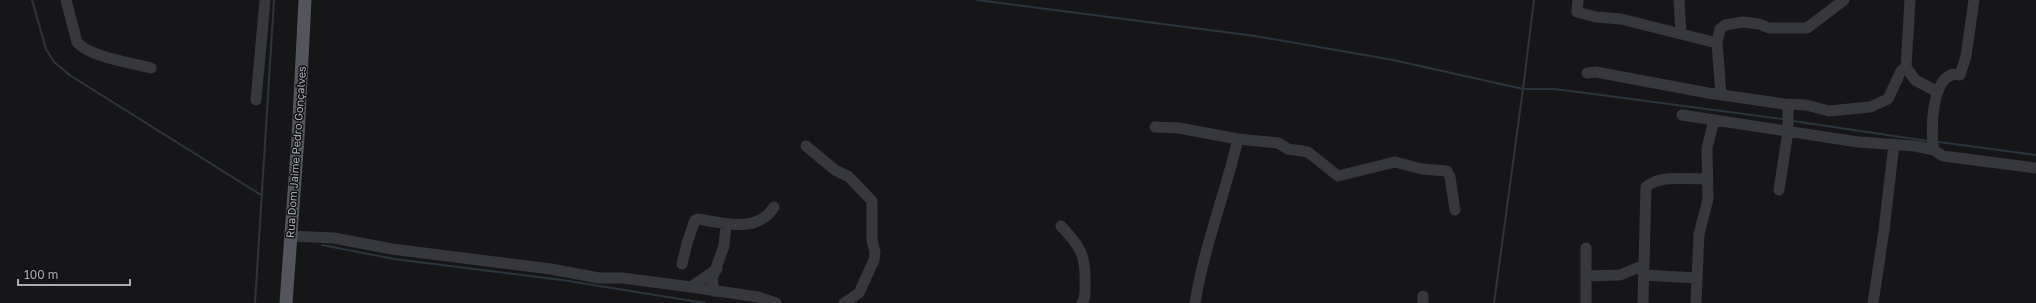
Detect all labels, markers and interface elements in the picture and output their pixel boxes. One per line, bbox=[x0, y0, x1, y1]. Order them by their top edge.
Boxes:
street label: Rua Dom Jaime Pedro Gonçalves bbox=[283, 65, 308, 238]
scale bar bbox=[18, 261, 130, 287]
text: 100 m bbox=[24, 267, 58, 282]

